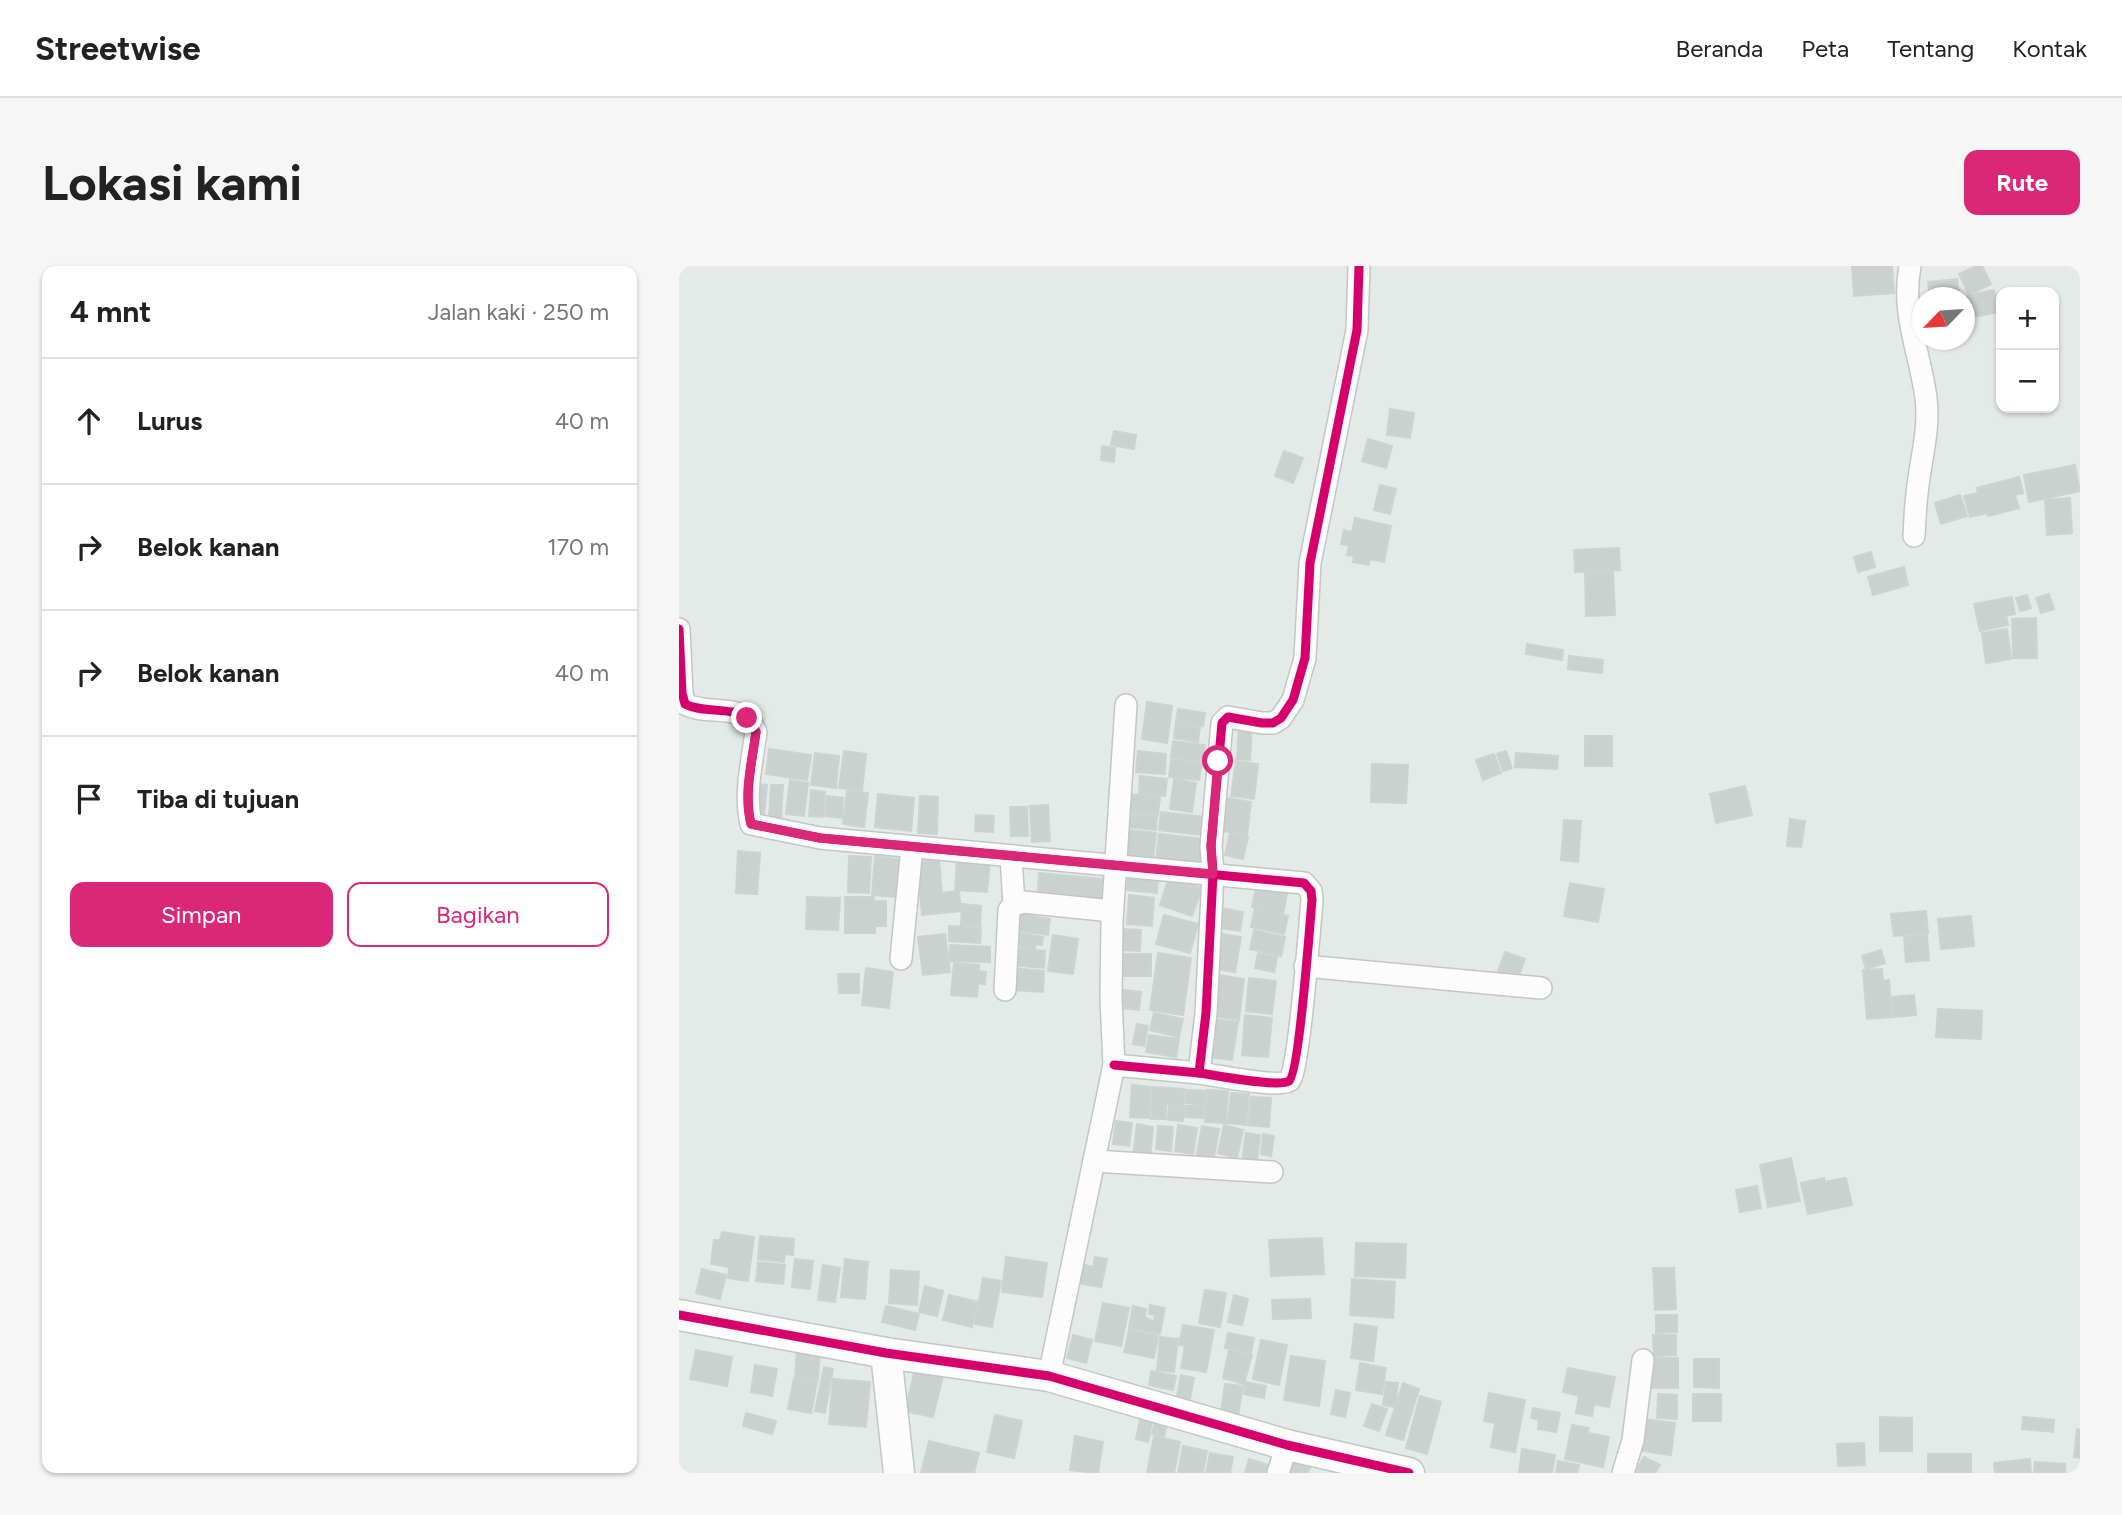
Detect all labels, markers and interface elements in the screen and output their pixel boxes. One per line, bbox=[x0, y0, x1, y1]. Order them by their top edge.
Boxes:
text: Streetwise bbox=[35, 29, 201, 68]
text: Beranda bbox=[1676, 34, 1763, 63]
text: Peta bbox=[1801, 34, 1849, 63]
text: Tentang bbox=[1887, 34, 1974, 63]
text: Kontak bbox=[2012, 34, 2087, 63]
button: Rute bbox=[1964, 150, 2080, 215]
text: Lokasi kami bbox=[42, 153, 302, 212]
north arrow bbox=[1912, 287, 1975, 350]
map controls bbox=[1996, 287, 2059, 413]
button: + bbox=[1996, 287, 2059, 350]
text: 4 mnt bbox=[70, 293, 151, 330]
text: Jalan kaki · 250 m bbox=[428, 298, 609, 326]
button: − bbox=[1996, 350, 2059, 413]
icon: ahead bbox=[70, 402, 108, 440]
text: Lurus bbox=[137, 405, 202, 437]
text: 40 m bbox=[555, 407, 609, 435]
icon: right bbox=[70, 528, 108, 566]
text: Belok kanan bbox=[137, 531, 280, 563]
text: 170 m bbox=[547, 533, 609, 561]
icon: right bbox=[70, 654, 108, 692]
text: Belok kanan bbox=[137, 657, 280, 689]
text: 40 m bbox=[555, 659, 609, 687]
route end bbox=[731, 702, 762, 733]
route start bbox=[1202, 745, 1233, 776]
icon: arrive bbox=[70, 780, 108, 818]
text: Tiba di tujuan bbox=[137, 783, 299, 815]
button: Simpan bbox=[70, 882, 333, 947]
button: Bagikan bbox=[347, 882, 609, 947]

